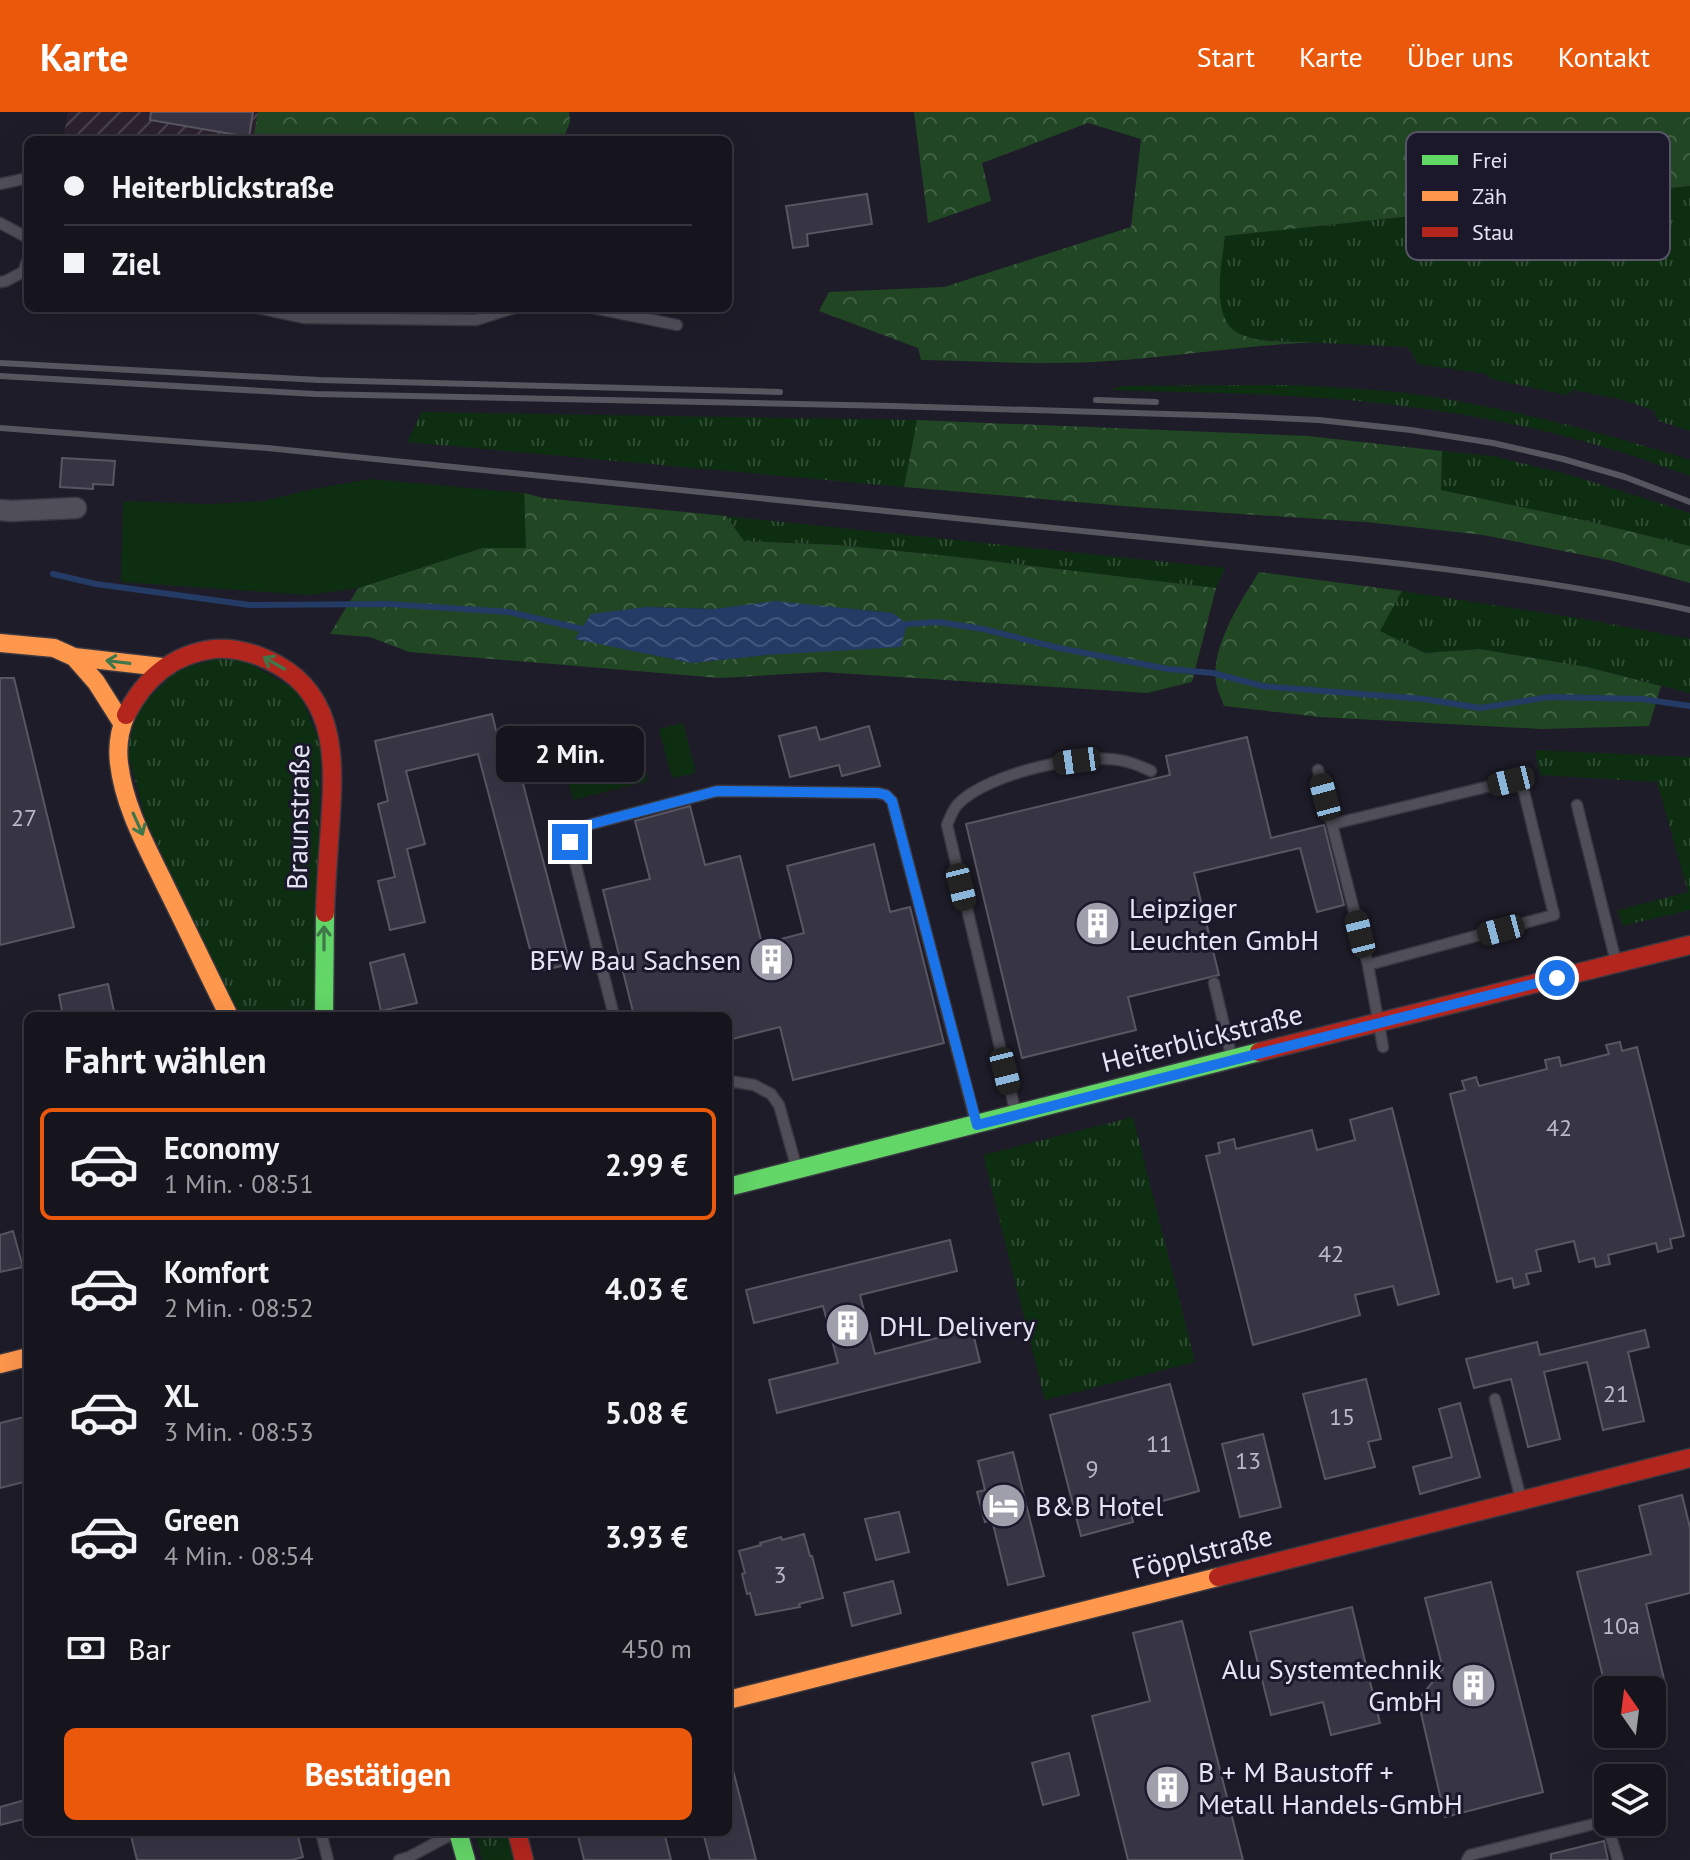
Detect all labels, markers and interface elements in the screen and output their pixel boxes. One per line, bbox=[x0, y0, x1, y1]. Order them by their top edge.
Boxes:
text: Karte bbox=[40, 32, 129, 81]
text: Start bbox=[1197, 38, 1255, 75]
text: Karte bbox=[1299, 38, 1363, 75]
text: Über uns bbox=[1407, 38, 1514, 75]
text: Kontakt bbox=[1558, 38, 1650, 75]
legend bbox=[1406, 132, 1670, 260]
text: Frei bbox=[1472, 146, 1508, 174]
text: Heiterblickstraße bbox=[112, 167, 334, 206]
text: Zäh bbox=[1472, 182, 1507, 210]
text: Stau bbox=[1472, 218, 1514, 246]
text: Ziel bbox=[112, 244, 160, 283]
one-way arrow bbox=[105, 655, 132, 670]
one-way arrow bbox=[263, 655, 286, 671]
callout: 2 Min. bbox=[496, 726, 644, 782]
text: 2 Min. bbox=[535, 737, 605, 770]
street label: Braunstraße bbox=[278, 744, 317, 890]
car bbox=[1052, 746, 1102, 776]
car bbox=[1485, 764, 1537, 798]
car bbox=[1307, 771, 1343, 823]
house number: 27 bbox=[11, 802, 37, 833]
one-way arrow bbox=[131, 811, 146, 836]
route end bbox=[552, 824, 588, 860]
car bbox=[944, 861, 978, 913]
place label: Leipziger Leuchten GmbH bbox=[1129, 889, 1319, 958]
building icon: Leipziger Leuchten GmbH bbox=[1074, 900, 1122, 948]
car bbox=[1343, 908, 1377, 960]
car bbox=[1475, 912, 1527, 948]
one-way arrow bbox=[317, 925, 332, 952]
building icon: BFW Bau Sachsen bbox=[748, 936, 796, 984]
place label: BFW Bau Sachsen bbox=[529, 941, 741, 978]
route start bbox=[1539, 960, 1575, 996]
street label: Heiterblickstraße bbox=[1098, 995, 1306, 1080]
text: Fahrt wählen bbox=[64, 1036, 267, 1083]
car bbox=[988, 1045, 1022, 1097]
house number: 42 bbox=[1546, 1112, 1572, 1143]
icon: car bbox=[68, 1128, 140, 1200]
text: Economy bbox=[164, 1128, 279, 1167]
text: 2.99 € bbox=[605, 1145, 688, 1184]
text: 1 Min. · 08:51 bbox=[164, 1167, 314, 1200]
house number: 42 bbox=[1318, 1238, 1344, 1269]
icon: car bbox=[68, 1252, 140, 1324]
text: Komfort bbox=[164, 1252, 269, 1291]
text: 4.03 € bbox=[605, 1269, 688, 1308]
text: 2 Min. · 08:52 bbox=[164, 1291, 314, 1324]
building icon: DHL Delivery bbox=[824, 1302, 872, 1350]
place label: DHL Delivery bbox=[879, 1307, 1035, 1344]
icon: car bbox=[68, 1376, 140, 1448]
text: XL bbox=[164, 1376, 198, 1415]
house number: 21 bbox=[1603, 1378, 1629, 1409]
text: 5.08 € bbox=[605, 1393, 688, 1432]
house number: 15 bbox=[1329, 1401, 1355, 1432]
text: 3 Min. · 08:53 bbox=[164, 1415, 314, 1448]
house number: 11 bbox=[1146, 1428, 1172, 1459]
house number: 13 bbox=[1235, 1445, 1261, 1476]
house number: 9 bbox=[1085, 1453, 1099, 1484]
hotel icon: B&B Hotel bbox=[980, 1482, 1028, 1530]
place label: B&B Hotel bbox=[1035, 1487, 1163, 1524]
icon: car bbox=[68, 1500, 140, 1572]
text: Green bbox=[164, 1500, 239, 1539]
street label: Föpplstraße bbox=[1128, 1516, 1276, 1587]
text: 3.93 € bbox=[605, 1517, 688, 1556]
text: 4 Min. · 08:54 bbox=[164, 1539, 314, 1572]
house number: 3 bbox=[773, 1559, 787, 1590]
house number: 10a bbox=[1602, 1610, 1640, 1641]
icon: cash bbox=[64, 1626, 108, 1670]
text: Bar bbox=[128, 1629, 171, 1668]
text: 450 m bbox=[621, 1632, 692, 1665]
place label: Alu Systemtechnik GmbH bbox=[1222, 1650, 1443, 1719]
building icon: Alu Systemtechnik GmbH bbox=[1449, 1661, 1497, 1709]
north arrow bbox=[1594, 1676, 1666, 1748]
map controls bbox=[1594, 1676, 1666, 1836]
button: Bestätigen bbox=[64, 1728, 692, 1820]
place label: B + M Baustoff + Metall Handels-GmbH bbox=[1198, 1753, 1463, 1822]
building icon: B + M Baustoff + Metall Handels-GmbH bbox=[1143, 1764, 1191, 1812]
button: layers bbox=[1594, 1764, 1666, 1836]

